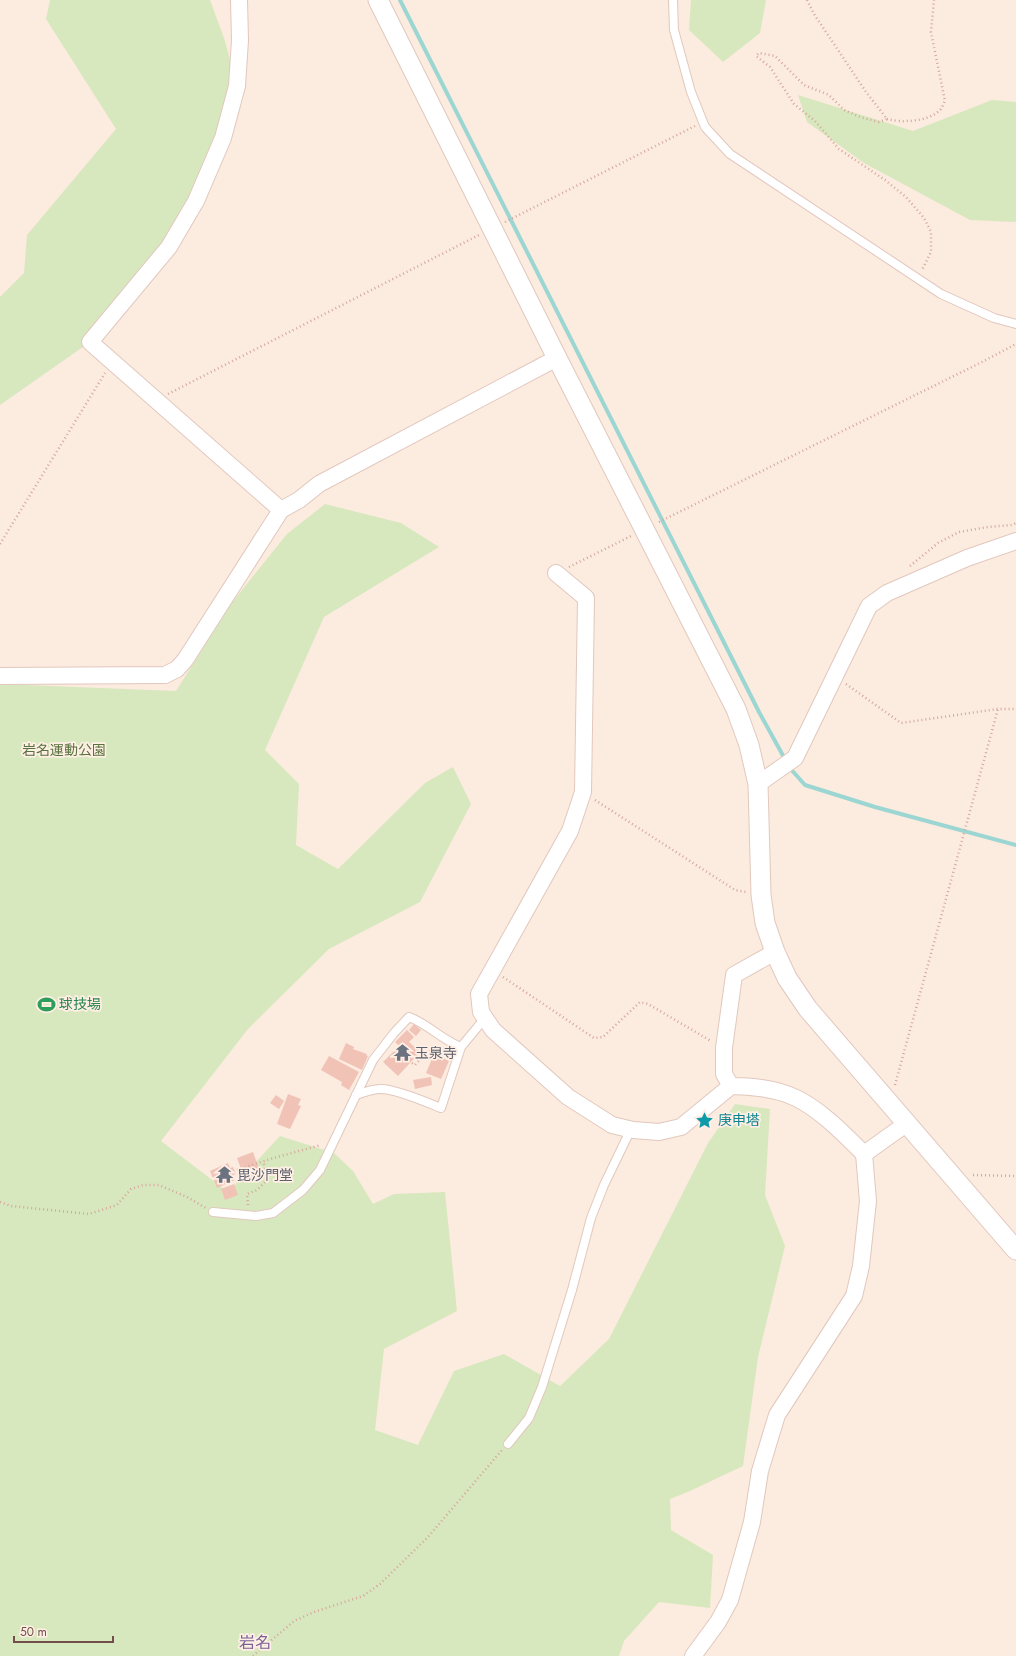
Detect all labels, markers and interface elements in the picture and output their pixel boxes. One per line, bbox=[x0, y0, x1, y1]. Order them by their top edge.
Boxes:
park label: 岩名運動公園 bbox=[22, 740, 106, 760]
sports icon: 球技場 bbox=[36, 994, 56, 1014]
place label: 球技場 bbox=[59, 994, 101, 1014]
temple icon: 玉泉寺 bbox=[392, 1043, 412, 1063]
place label: 玉泉寺 bbox=[415, 1043, 457, 1063]
place icon: 庚申塔 bbox=[695, 1110, 715, 1130]
place label: 庚申塔 bbox=[718, 1110, 760, 1130]
temple icon: 毘沙門堂 bbox=[214, 1165, 234, 1185]
place label: 毘沙門堂 bbox=[237, 1165, 293, 1185]
scale bar bbox=[14, 1618, 113, 1644]
text: 50 m bbox=[20, 1623, 47, 1641]
district label: 岩名 bbox=[239, 1631, 271, 1654]

